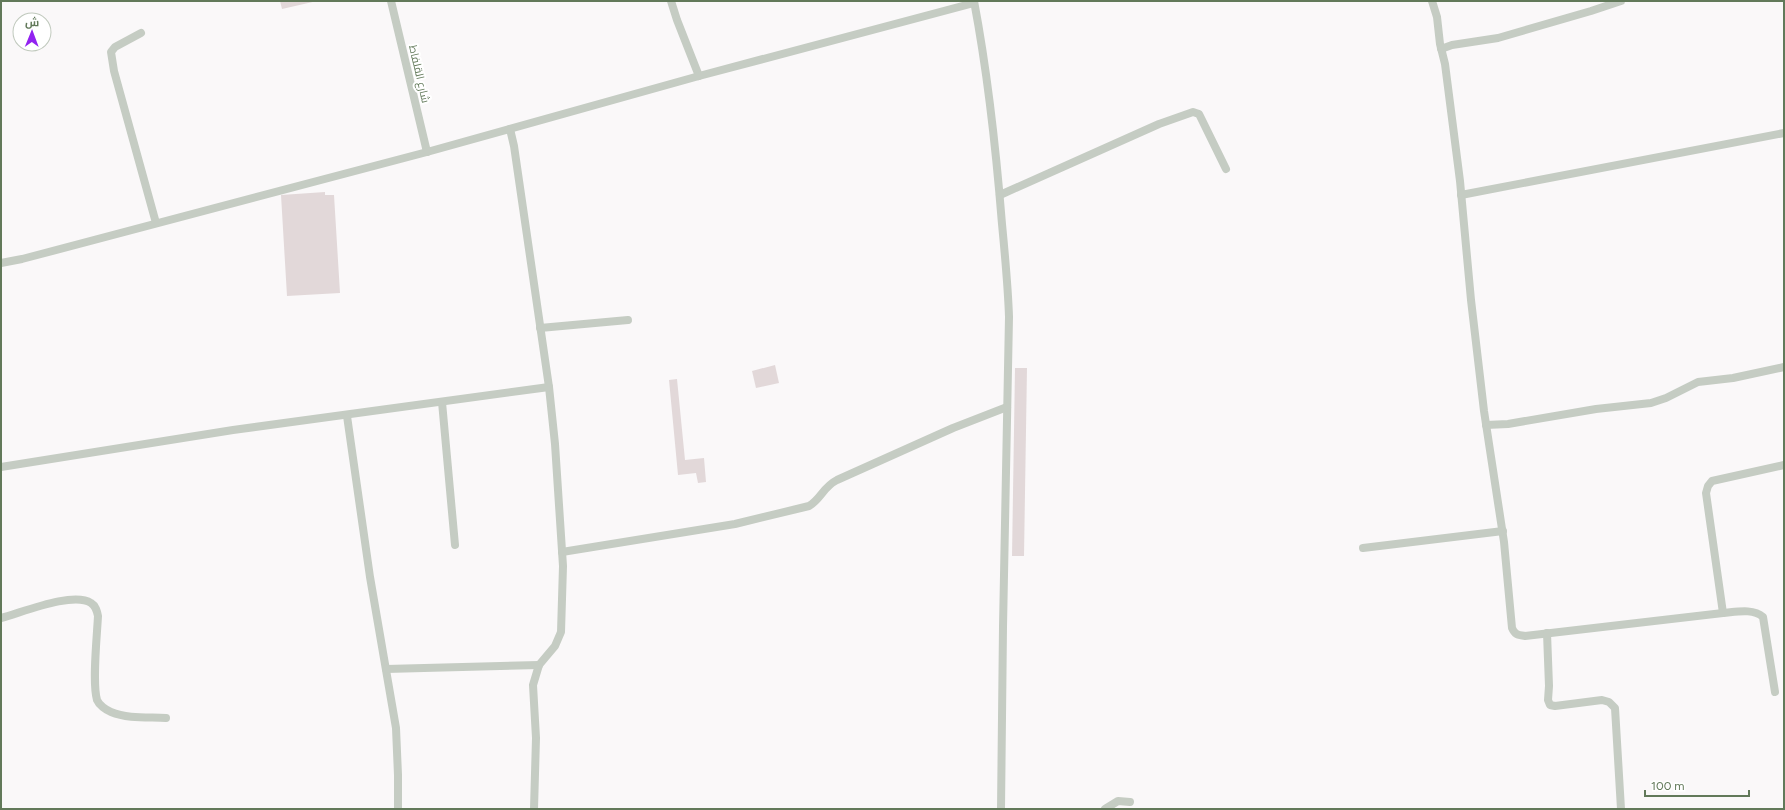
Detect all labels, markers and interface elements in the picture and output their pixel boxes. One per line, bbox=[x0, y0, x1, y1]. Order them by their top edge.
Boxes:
north arrow bbox=[12, 12, 52, 52]
text: ش bbox=[25, 16, 39, 29]
street label: شارع القلفاط bbox=[405, 44, 432, 104]
scale bar bbox=[1645, 772, 1749, 798]
text: 100 m bbox=[1651, 779, 1685, 793]

